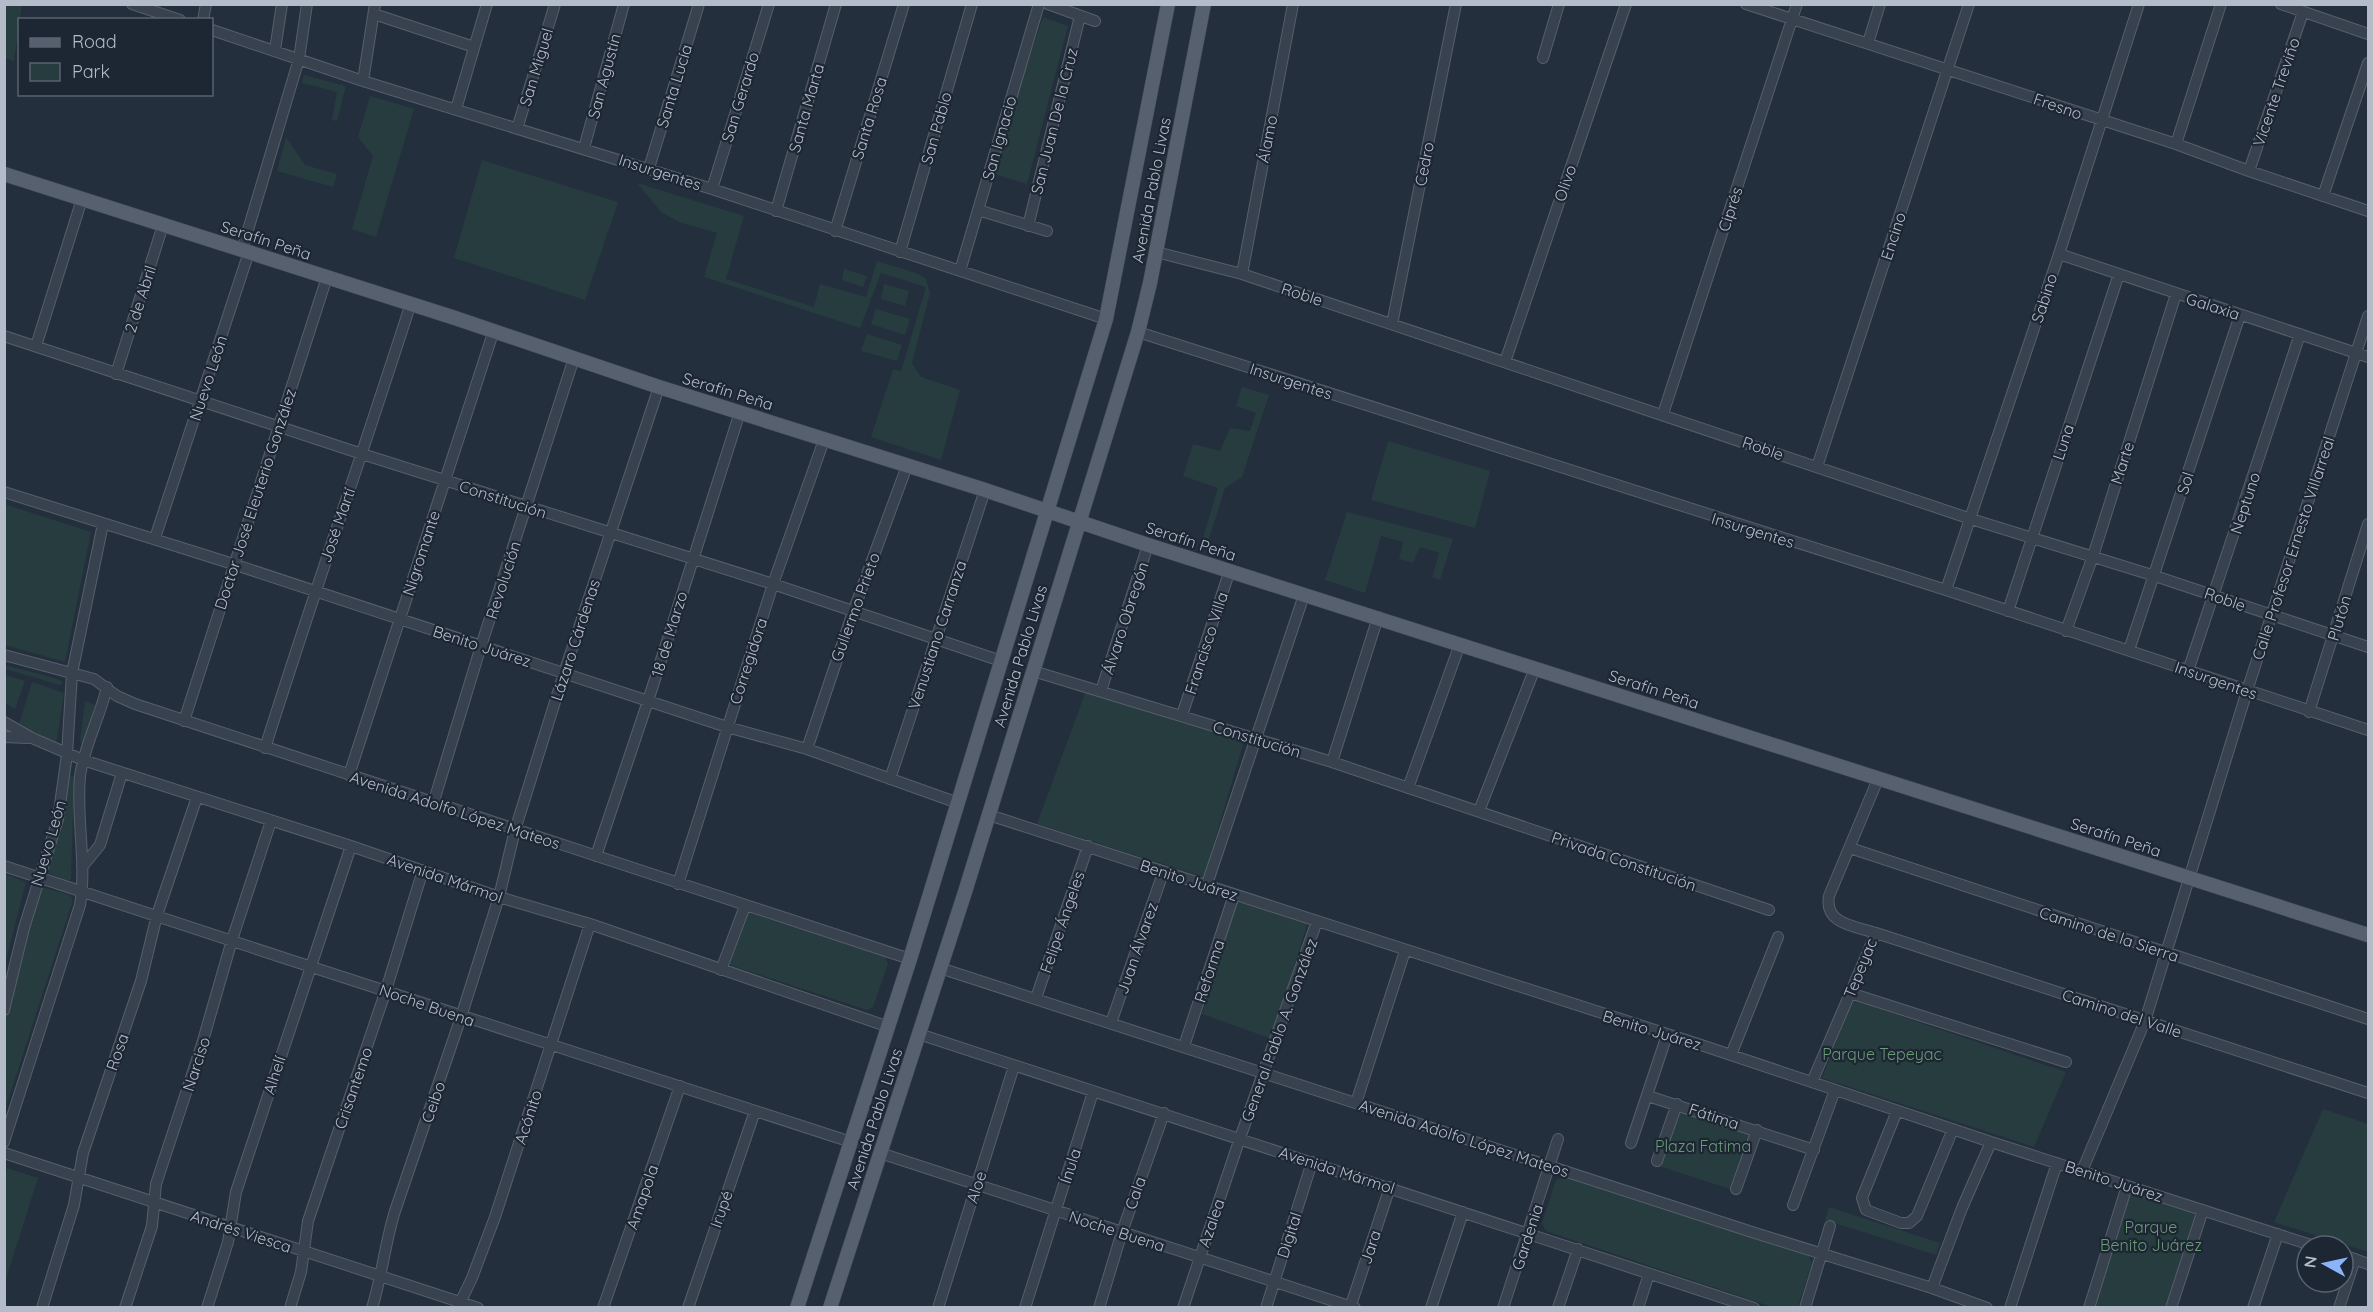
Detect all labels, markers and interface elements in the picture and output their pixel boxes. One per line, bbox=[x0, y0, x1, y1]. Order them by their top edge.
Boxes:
legend bbox=[18, 18, 213, 96]
street label: San Miguel bbox=[515, 26, 557, 108]
text: Road bbox=[72, 30, 117, 53]
street label: San Agustín bbox=[583, 31, 625, 121]
street label: Vicente Treviño bbox=[2248, 35, 2304, 149]
street label: Santa Lucía bbox=[652, 42, 696, 130]
street label: San Juan De la Cruz bbox=[1026, 46, 1082, 196]
street label: San Gerardo bbox=[717, 49, 763, 145]
text: Park bbox=[72, 60, 110, 83]
street label: Santa Marta bbox=[784, 61, 828, 155]
street label: Santa Rosa bbox=[847, 74, 891, 162]
street label: Fresno bbox=[2031, 88, 2085, 124]
street label: San Pablo bbox=[916, 90, 956, 166]
street label: San Ignacio bbox=[977, 94, 1021, 182]
street label: Álamo bbox=[1253, 114, 1281, 164]
street label: Avenida Pablo Livas bbox=[1127, 116, 1175, 264]
street label: Cedro bbox=[1410, 140, 1438, 188]
street label: Insurgentes bbox=[616, 149, 704, 195]
street label: Olivo bbox=[1549, 162, 1581, 204]
street label: Ciprés bbox=[1713, 184, 1747, 234]
street label: Encino bbox=[1876, 210, 1910, 262]
street label: Serafín Peña bbox=[218, 216, 314, 264]
street label: 2 de Abril bbox=[120, 263, 160, 335]
street label: Sabino bbox=[2027, 271, 2061, 325]
street label: Roble bbox=[1279, 278, 1325, 310]
street label: Galaxia bbox=[2184, 288, 2242, 324]
street label: Nuevo León bbox=[185, 333, 231, 423]
street label: Insurgentes bbox=[1247, 358, 1335, 404]
street label: Serafín Peña bbox=[680, 368, 776, 414]
street label: Doctor José Eleuterio González bbox=[210, 386, 300, 612]
street label: Luna bbox=[2048, 422, 2078, 462]
street label: Roble bbox=[1740, 432, 1786, 464]
street label: Calle Profesor Ernesto Villarreal bbox=[2247, 434, 2339, 662]
street label: Marte bbox=[2106, 439, 2138, 487]
street label: Sol bbox=[2172, 469, 2198, 497]
street label: Neptuno bbox=[2226, 470, 2264, 536]
street label: Constitución bbox=[457, 475, 549, 523]
street label: José Martí bbox=[315, 484, 359, 565]
street label: Nigromante bbox=[398, 508, 444, 598]
street label: Insurgentes bbox=[1709, 508, 1797, 552]
street label: Serafín Peña bbox=[1143, 517, 1239, 565]
street label: Revolución bbox=[481, 538, 525, 622]
street label: Gullermo Prieto bbox=[826, 550, 884, 664]
street label: Venustiano Carranza bbox=[903, 558, 971, 712]
street label: Álvaro Obregón bbox=[1097, 559, 1153, 677]
street label: Lázaro Cárdenas bbox=[546, 577, 604, 703]
street label: Avenida Pablo Livas bbox=[989, 582, 1051, 730]
street label: Roble bbox=[2202, 583, 2248, 615]
street label: 18 de Marzo bbox=[647, 589, 691, 679]
street label: Francisco Villa bbox=[1180, 589, 1232, 697]
street label: Plutón bbox=[2323, 593, 2355, 643]
street label: Corregidora bbox=[725, 615, 771, 707]
street label: Benito Juárez bbox=[430, 621, 534, 671]
street label: Insurgentes bbox=[2172, 657, 2260, 703]
street label: Serafín Peña bbox=[1606, 665, 1702, 713]
street label: Constitución bbox=[1211, 716, 1303, 762]
street label: Avenida Adolfo López Mateos bbox=[347, 767, 563, 853]
street label: Nuevo León bbox=[26, 798, 70, 888]
street label: Serafín Peña bbox=[2068, 813, 2164, 861]
street label: Privada Constitución bbox=[1549, 827, 1699, 895]
street label: Avenida Mármol bbox=[385, 849, 505, 907]
street label: Benito Juárez bbox=[1137, 855, 1241, 905]
street label: Felipe Ángeles bbox=[1035, 868, 1089, 976]
street label: Juan Álvarez bbox=[1112, 899, 1162, 997]
street label: Camino de la Sierra bbox=[2037, 902, 2181, 966]
street label: Tepeyac bbox=[1839, 935, 1881, 1001]
street label: General Pablo A. González bbox=[1236, 936, 1322, 1124]
street label: Reforma bbox=[1189, 937, 1229, 1005]
street label: Noche Buena bbox=[377, 979, 477, 1031]
street label: Camino del Valle bbox=[2060, 984, 2184, 1042]
street label: Benito Juárez bbox=[1600, 1006, 1704, 1054]
street label: Rosa bbox=[101, 1031, 133, 1073]
street label: Narciso bbox=[178, 1034, 214, 1094]
street label: Crisantemo bbox=[330, 1044, 376, 1132]
park label: Parque Tepeyac bbox=[1822, 1044, 1942, 1064]
street label: Avenida Pablo Livas bbox=[842, 1046, 906, 1192]
street label: Alhelí bbox=[258, 1053, 290, 1097]
street label: Ceibo bbox=[417, 1079, 449, 1125]
street label: Acónito bbox=[510, 1087, 546, 1147]
street label: Avenida Adolfo López Mateos bbox=[1356, 1095, 1572, 1181]
street label: Fátima bbox=[1686, 1099, 1742, 1133]
park label: Plaza Fatima bbox=[1655, 1136, 1751, 1156]
street label: Avenida Mármol bbox=[1276, 1142, 1398, 1198]
street label: Ínula bbox=[1055, 1146, 1085, 1186]
street label: Benito Juárez bbox=[2062, 1156, 2166, 1206]
street label: Amapola bbox=[622, 1162, 662, 1232]
street label: Aloe bbox=[961, 1168, 991, 1206]
street label: Cala bbox=[1120, 1174, 1150, 1212]
street label: Irupé bbox=[705, 1188, 737, 1230]
street label: Azalea bbox=[1193, 1196, 1229, 1250]
street label: Gardenia bbox=[1507, 1202, 1547, 1272]
street label: Andrés Viesca bbox=[188, 1205, 294, 1257]
street label: Noche Buena bbox=[1067, 1206, 1167, 1256]
street label: Digital bbox=[1272, 1209, 1306, 1261]
park label: Parque Benito Juárez bbox=[2100, 1217, 2202, 1255]
street label: Jara bbox=[1355, 1227, 1385, 1267]
north arrow bbox=[2295, 1234, 2355, 1294]
text: N bbox=[2299, 1255, 2321, 1269]

